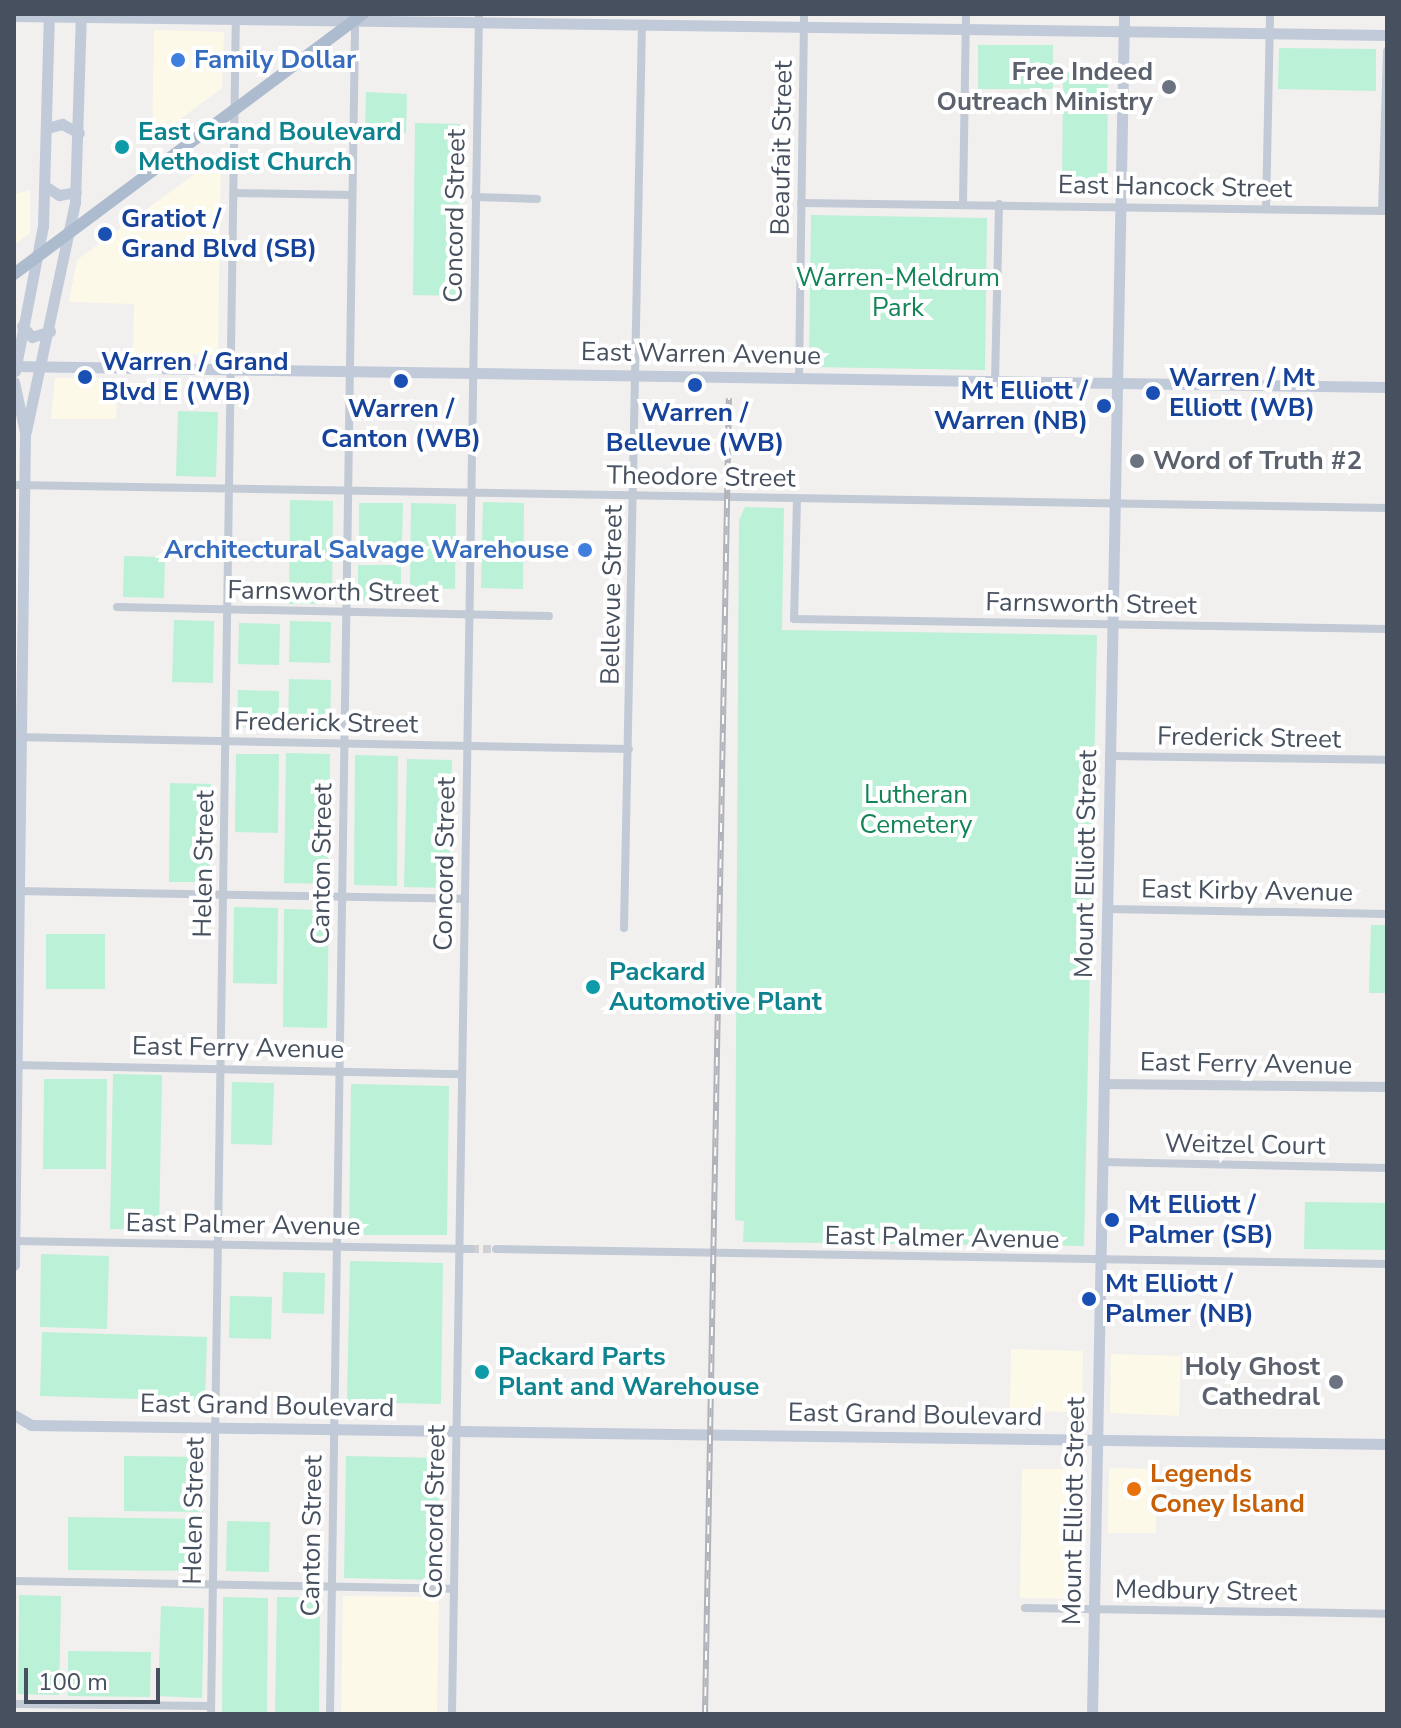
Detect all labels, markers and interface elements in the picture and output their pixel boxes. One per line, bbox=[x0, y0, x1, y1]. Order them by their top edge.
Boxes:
place label: Family Dollar bbox=[194, 44, 356, 76]
marker: Family Dollar bbox=[169, 51, 187, 69]
place label: Free Indeed Outreach Ministry bbox=[937, 56, 1153, 118]
street label: Beaufait Street bbox=[765, 60, 799, 236]
marker: Free Indeed Outreach Ministry bbox=[1160, 78, 1178, 96]
place label: East Grand Boulevard Methodist Church bbox=[138, 116, 402, 178]
street label: Concord Street bbox=[438, 129, 472, 303]
marker: East Grand Boulevard Methodist Church bbox=[113, 138, 131, 156]
street label: East Hancock Street bbox=[1058, 169, 1292, 205]
place label: Gratiot / Grand Blvd (SB) bbox=[121, 203, 317, 264]
marker: Gratiot / Grand Blvd (SB) bbox=[96, 225, 114, 243]
park label: Warren-Meldrum Park bbox=[796, 262, 1000, 324]
street label: East Warren Avenue bbox=[581, 336, 821, 372]
place label: Warren / Grand Blvd E (WB) bbox=[101, 346, 288, 408]
place label: Warren / Mt Elliott (WB) bbox=[1169, 362, 1315, 424]
marker: Warren / Grand Blvd E (WB) bbox=[76, 368, 94, 386]
marker: Warren / Canton (WB) bbox=[392, 372, 410, 390]
place label: Mt Elliott / Warren (NB) bbox=[934, 375, 1088, 436]
marker: Warren / Bellevue (WB) bbox=[686, 376, 704, 394]
marker: Warren / Mt Elliott (WB) bbox=[1144, 384, 1162, 402]
place label: Warren / Canton (WB) bbox=[321, 393, 481, 454]
place label: Warren / Bellevue (WB) bbox=[606, 397, 784, 458]
marker: Mt Elliott / Warren (NB) bbox=[1095, 397, 1113, 415]
place label: Word of Truth #2 bbox=[1153, 445, 1362, 477]
marker: Word of Truth #2 bbox=[1128, 452, 1146, 470]
street label: Theodore Street bbox=[606, 460, 796, 494]
street label: Bellevue Street bbox=[595, 505, 629, 685]
place label: Architectural Salvage Warehouse bbox=[164, 534, 569, 566]
marker: Architectural Salvage Warehouse bbox=[576, 541, 594, 559]
street label: Farnsworth Street bbox=[227, 575, 439, 609]
street label: Farnsworth Street bbox=[985, 587, 1197, 621]
street label: Frederick Street bbox=[234, 706, 418, 740]
street label: Frederick Street bbox=[1157, 721, 1341, 755]
street label: Mount Elliott Street bbox=[1068, 750, 1104, 978]
street label: Concord Street bbox=[428, 777, 462, 951]
park label: Lutheran Cemetery bbox=[860, 779, 972, 840]
street label: Canton Street bbox=[305, 783, 339, 945]
street label: Helen Street bbox=[187, 790, 221, 938]
street label: East Kirby Avenue bbox=[1141, 874, 1353, 908]
place label: Packard Automotive Plant bbox=[609, 956, 822, 1018]
marker: Packard Automotive Plant bbox=[584, 978, 602, 996]
street label: East Ferry Avenue bbox=[132, 1031, 344, 1065]
street label: East Ferry Avenue bbox=[1140, 1047, 1352, 1081]
street label: Weitzel Court bbox=[1164, 1128, 1326, 1162]
place label: Mt Elliott / Palmer (SB) bbox=[1128, 1189, 1274, 1250]
street label: East Palmer Avenue bbox=[125, 1207, 361, 1243]
marker: Mt Elliott / Palmer (SB) bbox=[1103, 1211, 1121, 1229]
street label: East Palmer Avenue bbox=[824, 1220, 1060, 1256]
place label: Mt Elliott / Palmer (NB) bbox=[1105, 1268, 1254, 1330]
marker: Mt Elliott / Palmer (NB) bbox=[1080, 1290, 1098, 1308]
place label: Packard Parts Plant and Warehouse bbox=[498, 1341, 759, 1402]
place label: Holy Ghost Cathedral bbox=[1184, 1351, 1320, 1412]
marker: Packard Parts Plant and Warehouse bbox=[473, 1363, 491, 1381]
marker: Holy Ghost Cathedral bbox=[1327, 1373, 1345, 1391]
street label: East Grand Boulevard bbox=[140, 1388, 394, 1424]
street label: East Grand Boulevard bbox=[788, 1397, 1042, 1433]
street label: Mount Elliott Street bbox=[1056, 1397, 1092, 1625]
street label: Concord Street bbox=[418, 1425, 452, 1599]
street label: Helen Street bbox=[177, 1437, 211, 1585]
street label: Canton Street bbox=[295, 1455, 329, 1617]
place label: Legends Coney Island bbox=[1150, 1458, 1305, 1520]
marker: Legends Coney Island bbox=[1125, 1480, 1143, 1498]
street label: Medbury Street bbox=[1115, 1574, 1297, 1608]
scale bar bbox=[28, 1652, 164, 1702]
text: 100 m bbox=[38, 1666, 108, 1698]

